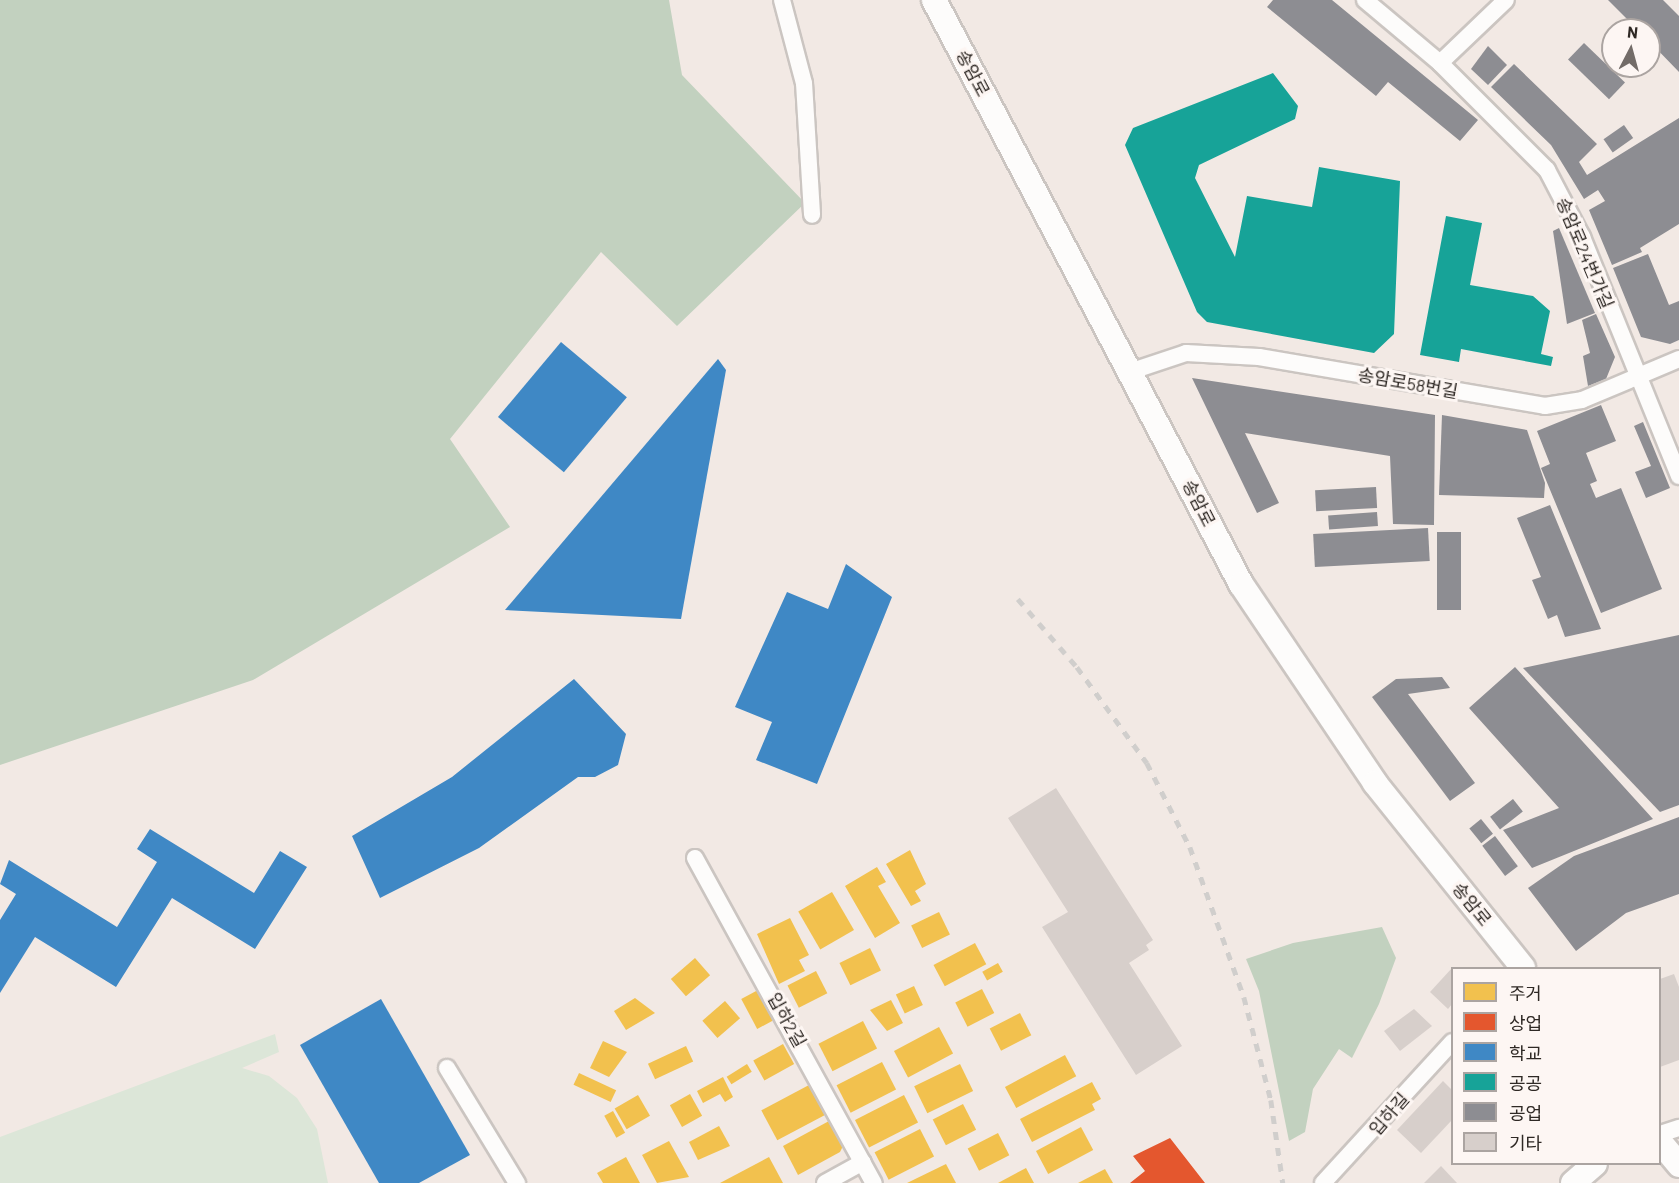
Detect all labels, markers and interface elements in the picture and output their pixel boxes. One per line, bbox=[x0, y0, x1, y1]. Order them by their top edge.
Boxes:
north arrow bbox=[1601, 18, 1661, 78]
text: N bbox=[1626, 22, 1639, 42]
street label: 송암로 bbox=[952, 46, 994, 100]
street label: 송암로24번가길 bbox=[1552, 194, 1618, 312]
street label: 송암로58번길 bbox=[1356, 364, 1460, 402]
street label: 송암로 bbox=[1178, 476, 1220, 530]
street label: 송암로 bbox=[1448, 878, 1496, 930]
legend bbox=[1451, 967, 1661, 1165]
text: 주거 bbox=[1509, 982, 1542, 1004]
street label: 입하2길 bbox=[763, 989, 811, 1051]
text: 상업 bbox=[1509, 1012, 1542, 1034]
text: 학교 bbox=[1509, 1042, 1542, 1064]
text: 공공 bbox=[1509, 1072, 1542, 1094]
street label: 입하길 bbox=[1365, 1088, 1413, 1140]
text: 공업 bbox=[1509, 1102, 1542, 1124]
text: 기타 bbox=[1509, 1132, 1542, 1154]

